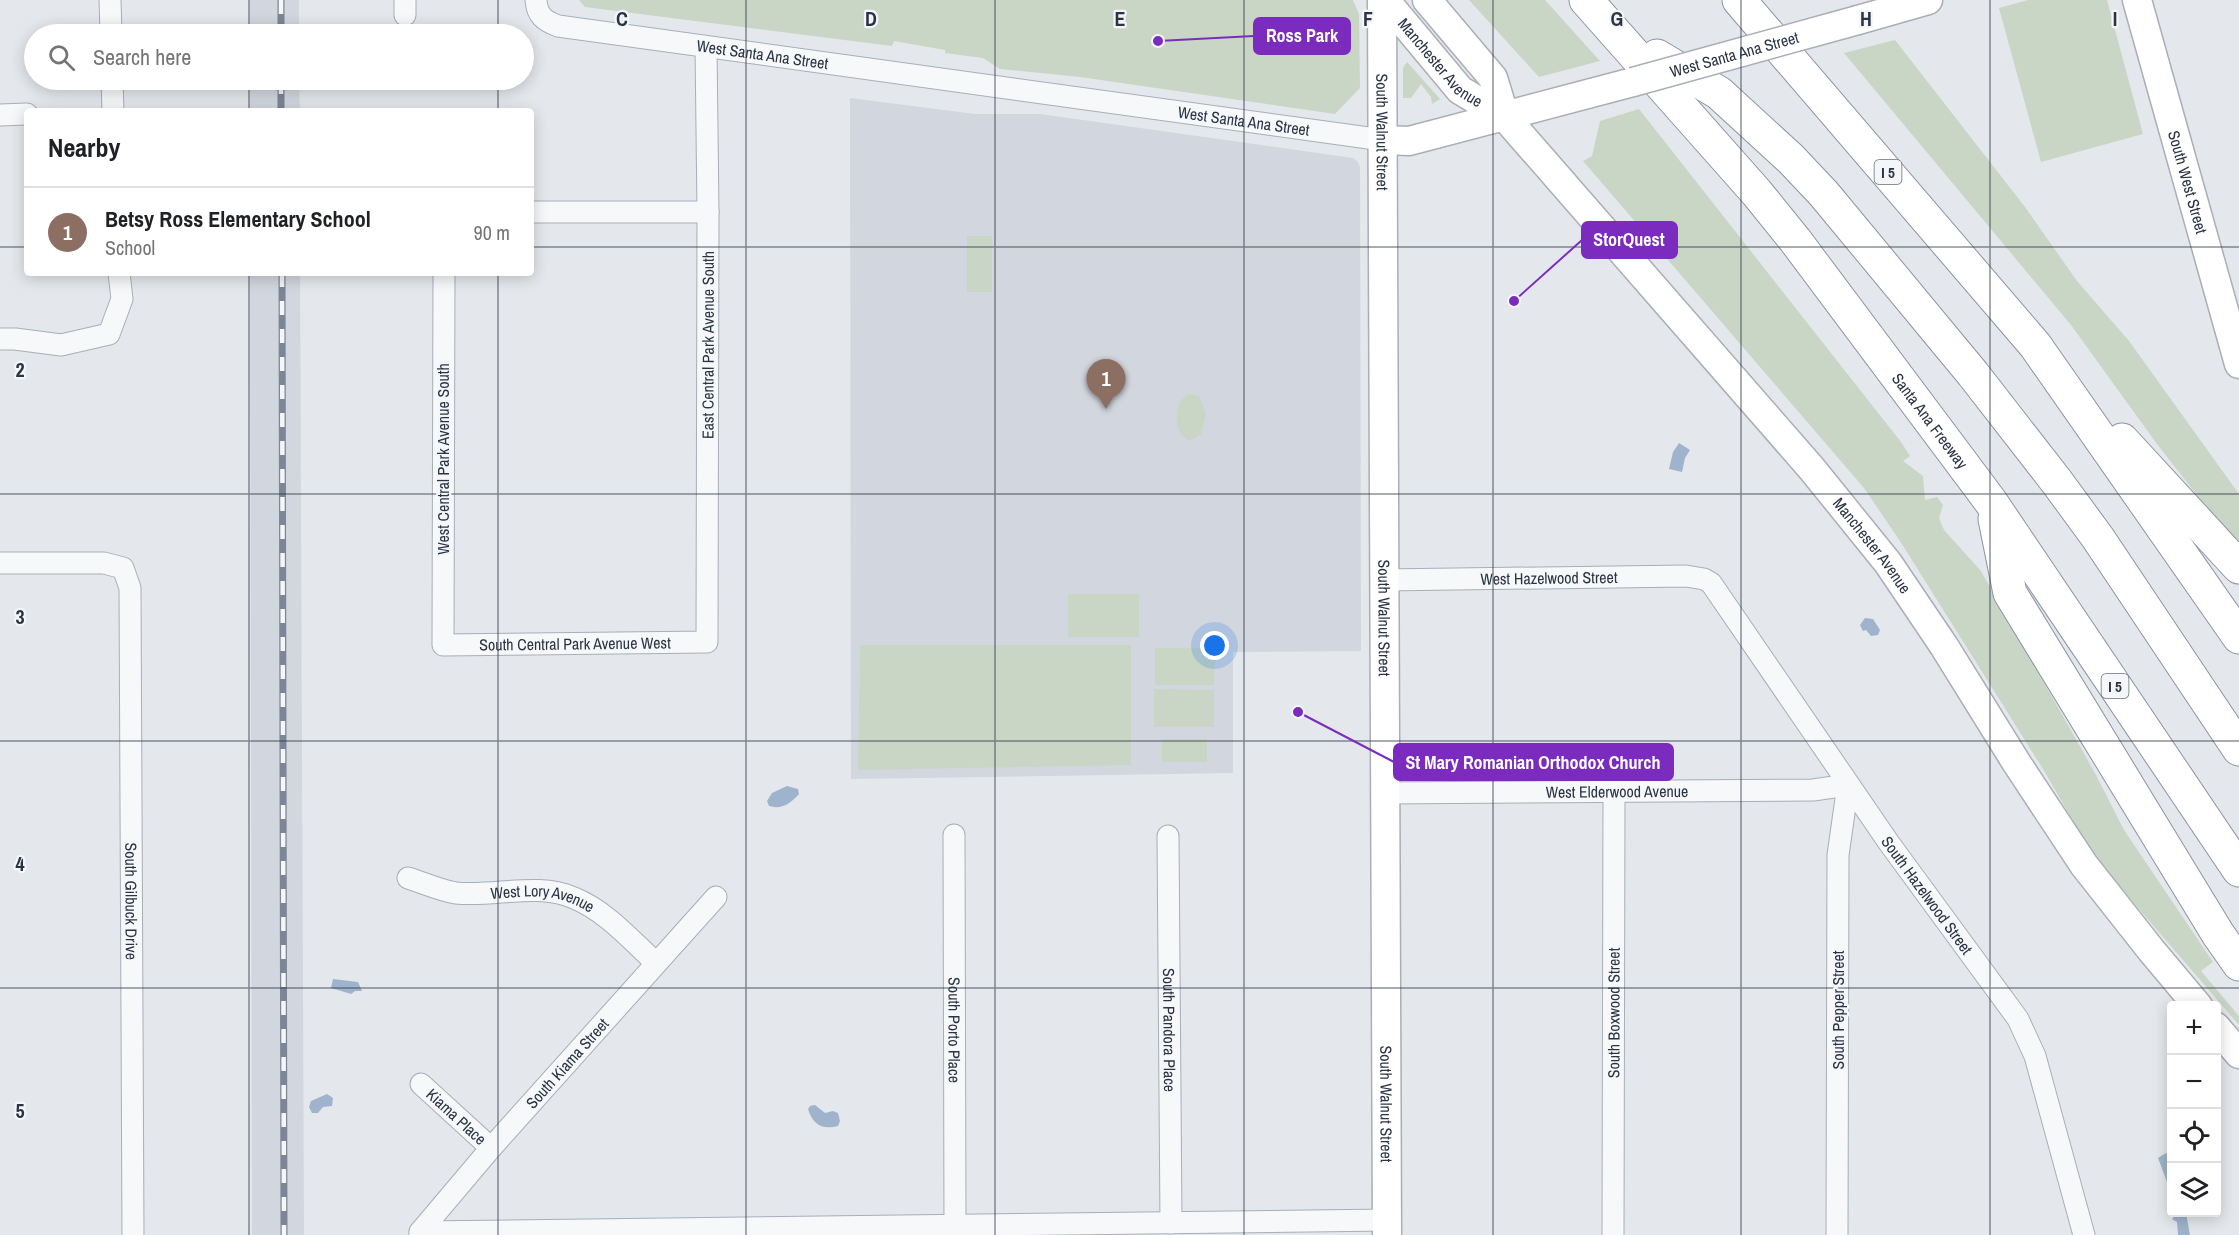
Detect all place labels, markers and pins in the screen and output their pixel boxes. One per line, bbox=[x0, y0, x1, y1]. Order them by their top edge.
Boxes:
callout: Ross Park bbox=[1254, 18, 1350, 54]
callout: StorQuest bbox=[1582, 222, 1677, 258]
pin: 1 bbox=[1086, 360, 1126, 409]
callout: St Mary Romanian Orthodox Church bbox=[1394, 744, 1673, 780]

